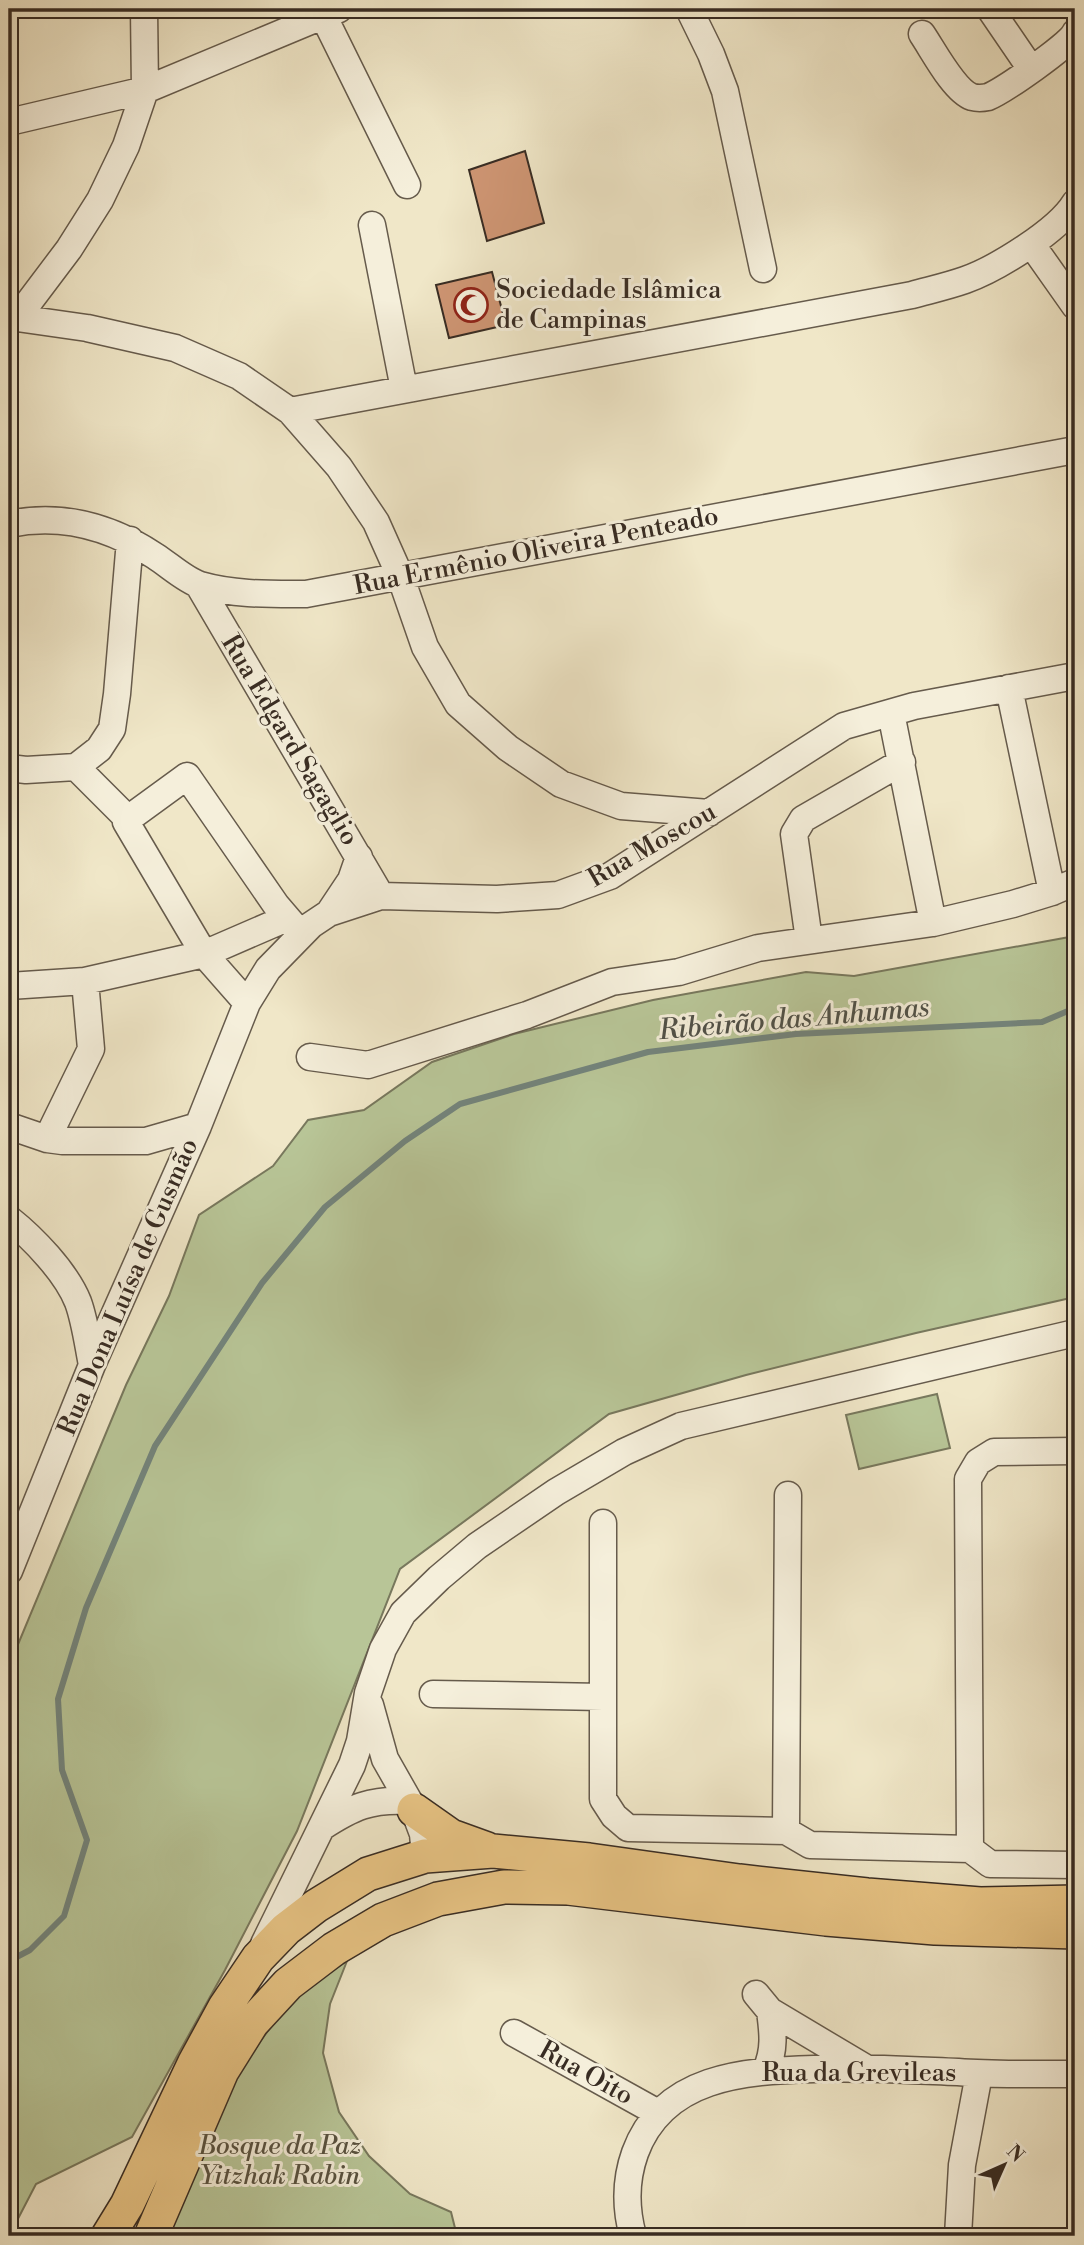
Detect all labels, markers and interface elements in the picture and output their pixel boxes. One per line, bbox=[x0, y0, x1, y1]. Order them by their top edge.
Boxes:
place label: Sociedade Islâmica de Campinas bbox=[496, 274, 722, 336]
mosque icon: Sociedade Islâmica de Campinas bbox=[452, 286, 490, 324]
street label: Rua Ermênio Oliveira Penteado bbox=[351, 500, 721, 602]
street label: Rua Edgard Sagaglio bbox=[214, 629, 366, 851]
street label: Rua Moscou bbox=[582, 795, 722, 895]
water label: Ribeirão das Anhumas bbox=[656, 990, 931, 1048]
street label: Rua Dona Luísa de Gusmão bbox=[51, 1134, 205, 1440]
street label: Rua Oito bbox=[533, 2034, 639, 2112]
street label: Rua da Grevileas bbox=[762, 2057, 956, 2089]
park label: Bosque da Paz Yitzhak Rabin bbox=[198, 2130, 361, 2192]
north arrow bbox=[968, 2130, 1038, 2200]
text: N bbox=[1002, 2140, 1029, 2167]

